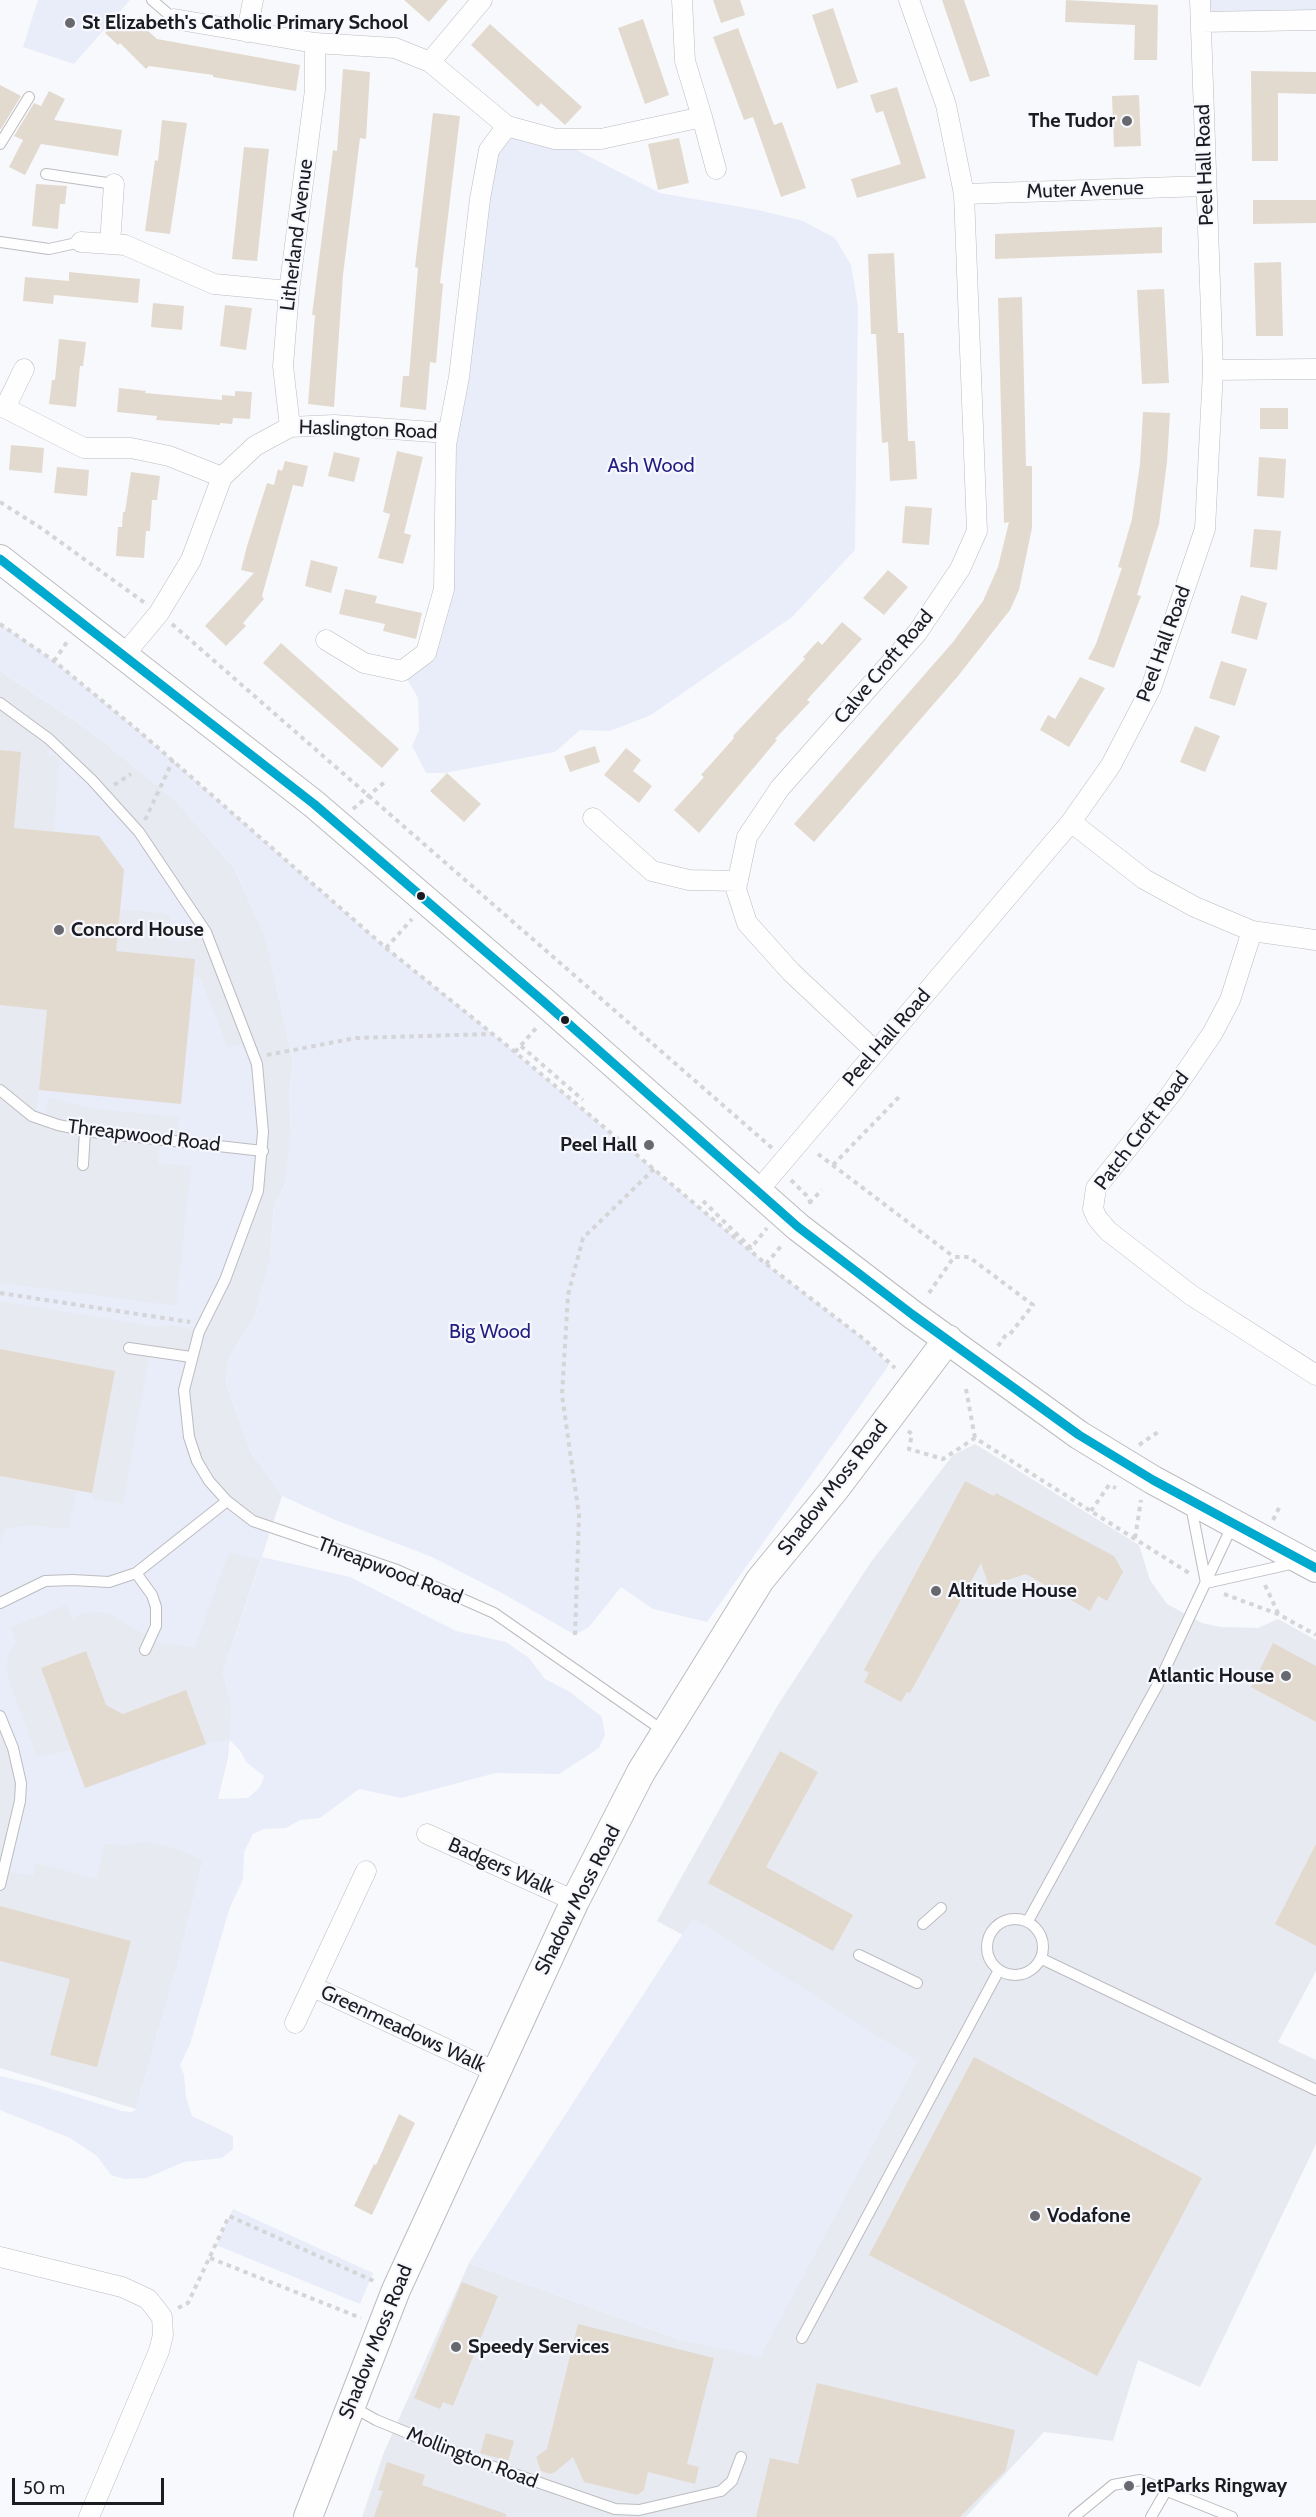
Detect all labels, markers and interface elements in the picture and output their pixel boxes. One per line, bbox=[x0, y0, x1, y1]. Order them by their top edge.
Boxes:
place label: St Elizabeth's Catholic Primary School bbox=[82, 11, 408, 35]
marker: St Elizabeth's Catholic Primary School bbox=[63, 16, 77, 30]
street label: Peel Hall Road bbox=[1191, 104, 1219, 226]
place label: The Tudor bbox=[1028, 109, 1115, 133]
marker: The Tudor bbox=[1120, 114, 1134, 128]
street label: Litherland Avenue bbox=[276, 158, 318, 312]
street label: Muter Avenue bbox=[1026, 176, 1144, 204]
street label: Haslington Road bbox=[298, 416, 438, 444]
park label: Ash Wood bbox=[607, 454, 695, 478]
street label: Peel Hall Road bbox=[1132, 583, 1196, 705]
street label: Calve Croft Road bbox=[829, 605, 939, 729]
unlabelled marker bbox=[415, 890, 427, 902]
place label: Concord House bbox=[71, 918, 204, 942]
marker: Concord House bbox=[52, 923, 66, 937]
street label: Peel Hall Road bbox=[838, 984, 936, 1092]
unlabelled marker bbox=[559, 1014, 571, 1026]
street label: Patch Croft Road bbox=[1090, 1067, 1194, 1195]
street label: Threapwood Road bbox=[66, 1115, 222, 1157]
place label: Peel Hall bbox=[560, 1133, 637, 1157]
marker: Peel Hall bbox=[642, 1138, 656, 1152]
park label: Big Wood bbox=[449, 1320, 531, 1344]
street label: Shadow Moss Road bbox=[773, 1416, 893, 1560]
street label: Threapwood Road bbox=[314, 1532, 466, 1610]
place label: Altitude House bbox=[948, 1579, 1077, 1603]
marker: Altitude House bbox=[929, 1584, 943, 1598]
place label: Atlantic House bbox=[1148, 1664, 1274, 1688]
marker: Atlantic House bbox=[1279, 1669, 1293, 1683]
street label: Shadow Moss Road bbox=[530, 1821, 626, 1979]
street label: Badgers Walk bbox=[444, 1833, 558, 1901]
street label: Greenmeadows Walk bbox=[317, 1980, 489, 2078]
place label: Vodafone bbox=[1047, 2204, 1130, 2228]
marker: Vodafone bbox=[1028, 2209, 1042, 2223]
street label: Shadow Moss Road bbox=[334, 2261, 418, 2423]
place label: Speedy Services bbox=[468, 2335, 609, 2359]
marker: Speedy Services bbox=[449, 2340, 463, 2354]
street label: Mollington Road bbox=[403, 2422, 541, 2494]
scale bar bbox=[15, 2466, 166, 2504]
place label: JetParks Ringway bbox=[1141, 2474, 1287, 2498]
text: 50 m bbox=[23, 2477, 65, 2499]
marker: JetParks Ringway bbox=[1122, 2479, 1136, 2493]

